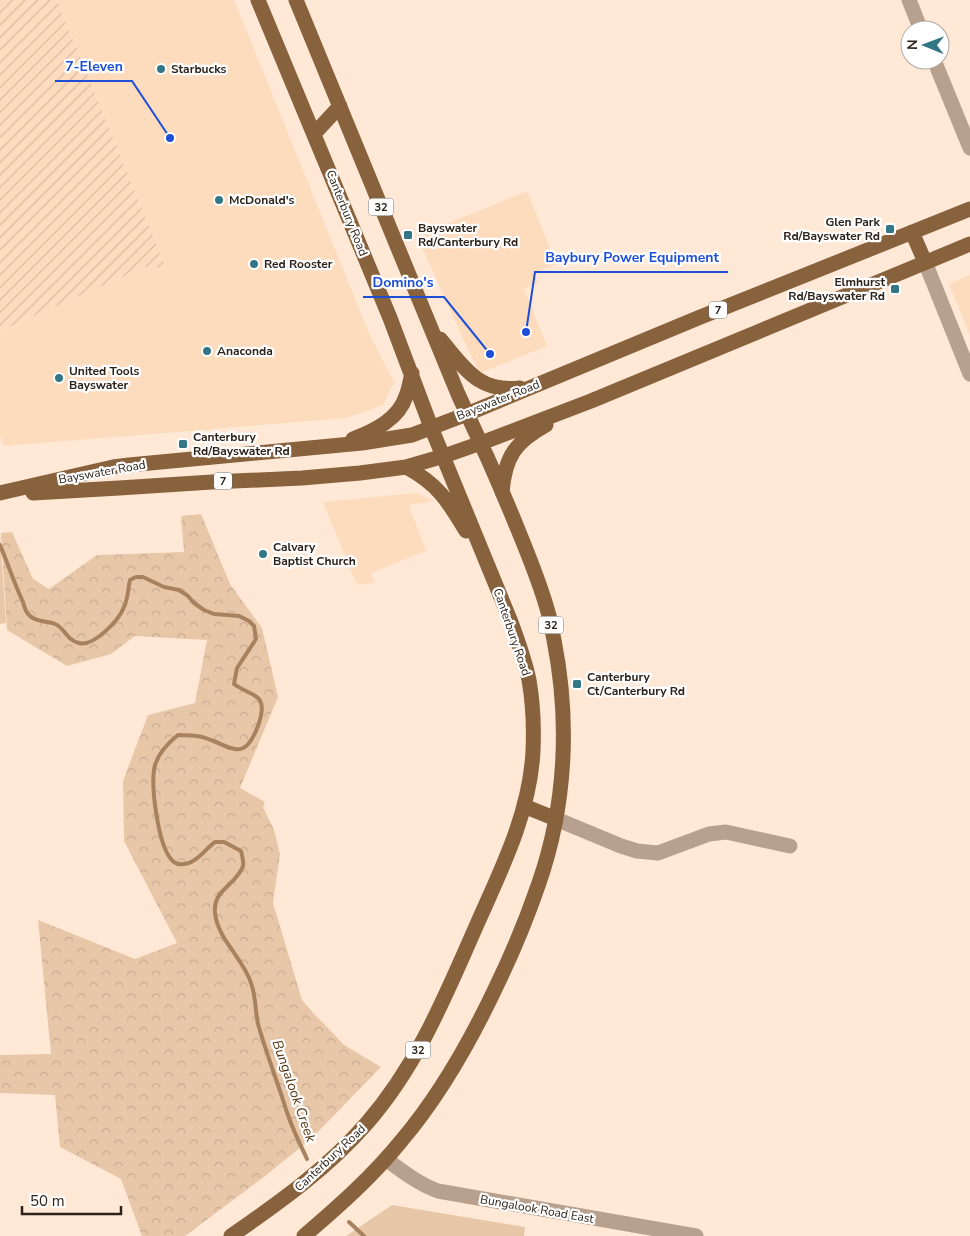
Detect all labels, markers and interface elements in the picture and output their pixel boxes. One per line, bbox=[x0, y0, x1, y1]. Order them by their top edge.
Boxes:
north arrow bbox=[900, 20, 950, 70]
text: N bbox=[903, 39, 922, 50]
callout: 7-Eleven bbox=[55, 52, 132, 81]
text: 7-Eleven bbox=[65, 57, 123, 76]
place label: Starbucks bbox=[171, 61, 227, 77]
marker: Starbucks bbox=[155, 63, 167, 75]
street label: Canterbury Road bbox=[322, 168, 372, 258]
place label: McDonald's bbox=[229, 192, 295, 208]
marker: McDonald's bbox=[213, 194, 225, 206]
road number: 32 bbox=[368, 198, 394, 216]
place label: Glen Park Rd/Bayswater Rd bbox=[783, 214, 881, 244]
place label: Bayswater Rd/Canterbury Rd bbox=[418, 220, 518, 250]
marker: Glen Park Rd/Bayswater Rd bbox=[884, 223, 896, 235]
marker: Bayswater Rd/Canterbury Rd bbox=[402, 229, 414, 241]
callout: Baybury Power Equipment bbox=[535, 243, 728, 272]
text: Baybury Power Equipment bbox=[545, 248, 719, 267]
place label: Red Rooster bbox=[264, 256, 333, 272]
marker: Red Rooster bbox=[248, 258, 260, 270]
callout: Domino's bbox=[363, 268, 444, 297]
text: Domino's bbox=[372, 273, 434, 292]
place label: Elmhurst Rd/Bayswater Rd bbox=[788, 274, 885, 304]
marker: Elmhurst Rd/Bayswater Rd bbox=[889, 283, 901, 295]
road number: 7 bbox=[709, 302, 727, 318]
place label: Anaconda bbox=[217, 343, 273, 359]
marker: Anaconda bbox=[201, 345, 213, 357]
place label: United Tools Bayswater bbox=[69, 363, 140, 393]
marker: United Tools Bayswater bbox=[53, 372, 65, 384]
street label: Bayswater Road bbox=[454, 376, 542, 424]
place label: Canterbury Rd/Bayswater Rd bbox=[193, 429, 290, 459]
marker: Canterbury Rd/Bayswater Rd bbox=[177, 438, 189, 450]
street label: Bayswater Road bbox=[57, 456, 147, 488]
road number: 7 bbox=[214, 472, 232, 490]
place label: Calvary Baptist Church bbox=[273, 539, 356, 569]
marker: Calvary Baptist Church bbox=[257, 548, 269, 560]
street label: Canterbury Road bbox=[490, 586, 534, 678]
road number: 32 bbox=[538, 616, 564, 634]
place label: Canterbury Ct/Canterbury Rd bbox=[587, 669, 685, 699]
marker: Canterbury Ct/Canterbury Rd bbox=[571, 678, 583, 690]
water label: Bungalook Creek bbox=[268, 1037, 321, 1146]
road number: 32 bbox=[406, 1042, 430, 1058]
street label: Canterbury Road bbox=[291, 1121, 369, 1195]
scale bar bbox=[22, 1184, 121, 1216]
text: 50 m bbox=[30, 1191, 65, 1211]
street label: Bungalook Road East bbox=[479, 1191, 596, 1227]

